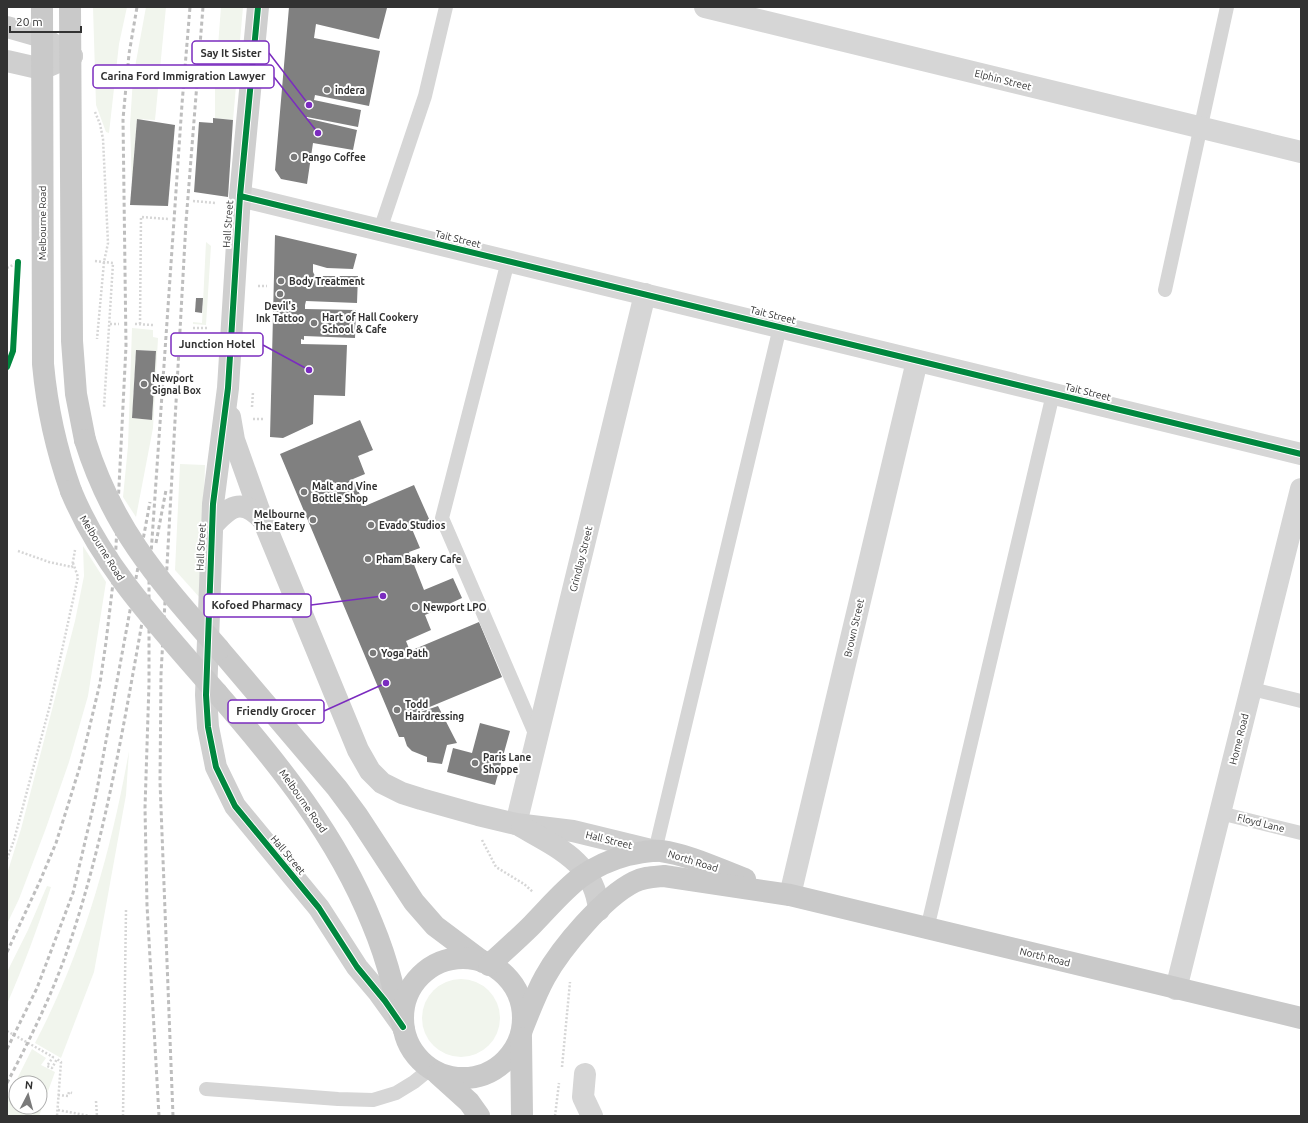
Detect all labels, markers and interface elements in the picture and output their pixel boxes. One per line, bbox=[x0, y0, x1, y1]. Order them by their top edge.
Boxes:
scale bar bbox=[10, 8, 81, 34]
text: 20 m bbox=[16, 15, 43, 28]
callout: Say It Sister bbox=[192, 41, 269, 64]
text: Say It Sister bbox=[200, 47, 262, 59]
callout: Carina Ford Immigration Lawyer bbox=[93, 65, 274, 88]
street label: Elphin Street bbox=[973, 68, 1033, 92]
text: Carina Ford Immigration Lawyer bbox=[100, 70, 266, 82]
marker: indera bbox=[322, 85, 332, 95]
place label: indera bbox=[335, 85, 365, 96]
place label: Pango Coffee bbox=[302, 151, 366, 163]
marker: Pango Coffee bbox=[289, 152, 299, 162]
street label: Melbourne Road bbox=[37, 186, 48, 260]
street label: Hall Street bbox=[221, 200, 235, 248]
street label: Tait Street bbox=[434, 228, 482, 250]
marker: Body Treatment bbox=[276, 276, 286, 286]
place label: Body Treatment bbox=[289, 276, 365, 287]
marker: Devil's Ink Tattoo bbox=[275, 289, 285, 299]
place label: Devil's Ink Tattoo bbox=[256, 301, 304, 324]
street label: Tait Street bbox=[749, 304, 797, 326]
place label: Hart of Hall Cookery School & Cafe bbox=[322, 312, 419, 335]
marker: Hart of Hall Cookery School & Cafe bbox=[309, 318, 319, 328]
callout: Junction Hotel bbox=[171, 333, 263, 356]
text: Junction Hotel bbox=[179, 338, 256, 350]
place label: Newport Signal Box bbox=[152, 373, 202, 396]
marker: Newport Signal Box bbox=[139, 379, 149, 389]
street label: Tait Street bbox=[1064, 381, 1112, 403]
place label: Malt and Vine Bottle Shop bbox=[312, 481, 378, 504]
marker: Malt and Vine Bottle Shop bbox=[299, 487, 309, 497]
place label: Melbourne The Eatery bbox=[254, 509, 306, 532]
street label: Melbourne Road bbox=[78, 513, 127, 583]
marker: Melbourne The Eatery bbox=[308, 515, 318, 525]
marker: Evado Studios bbox=[366, 520, 376, 530]
place label: Evado Studios bbox=[379, 520, 446, 531]
street label: Hall Street bbox=[194, 523, 208, 571]
street label: Grindlay Street bbox=[568, 525, 594, 593]
marker: Pham Bakery Cafe bbox=[363, 554, 373, 564]
place label: Pham Bakery Cafe bbox=[376, 554, 462, 565]
callout: Kofoed Pharmacy bbox=[204, 594, 311, 617]
street label: Brown Street bbox=[842, 598, 866, 658]
text: Kofoed Pharmacy bbox=[212, 599, 303, 611]
marker: Newport LPO bbox=[410, 602, 420, 612]
place label: Newport LPO bbox=[423, 602, 487, 613]
marker: Yoga Path bbox=[368, 648, 378, 658]
place label: Yoga Path bbox=[381, 648, 428, 659]
place label: Todd Hairdressing bbox=[405, 699, 464, 722]
callout: Friendly Grocer bbox=[228, 700, 324, 723]
text: Friendly Grocer bbox=[236, 705, 316, 717]
marker: Todd Hairdressing bbox=[392, 705, 402, 715]
street label: Home Road bbox=[1227, 712, 1251, 766]
place label: Paris Lane Shoppe bbox=[483, 752, 531, 775]
marker: Paris Lane Shoppe bbox=[470, 758, 480, 768]
street label: Melbourne Road bbox=[277, 767, 329, 835]
street label: Floyd Lane bbox=[1236, 812, 1286, 834]
street label: Hall Street bbox=[585, 829, 633, 851]
street label: Hall Street bbox=[269, 833, 308, 877]
street label: North Road bbox=[667, 848, 719, 874]
street label: North Road bbox=[1019, 945, 1072, 969]
north arrow bbox=[8, 1075, 48, 1115]
text: N bbox=[24, 1079, 34, 1091]

